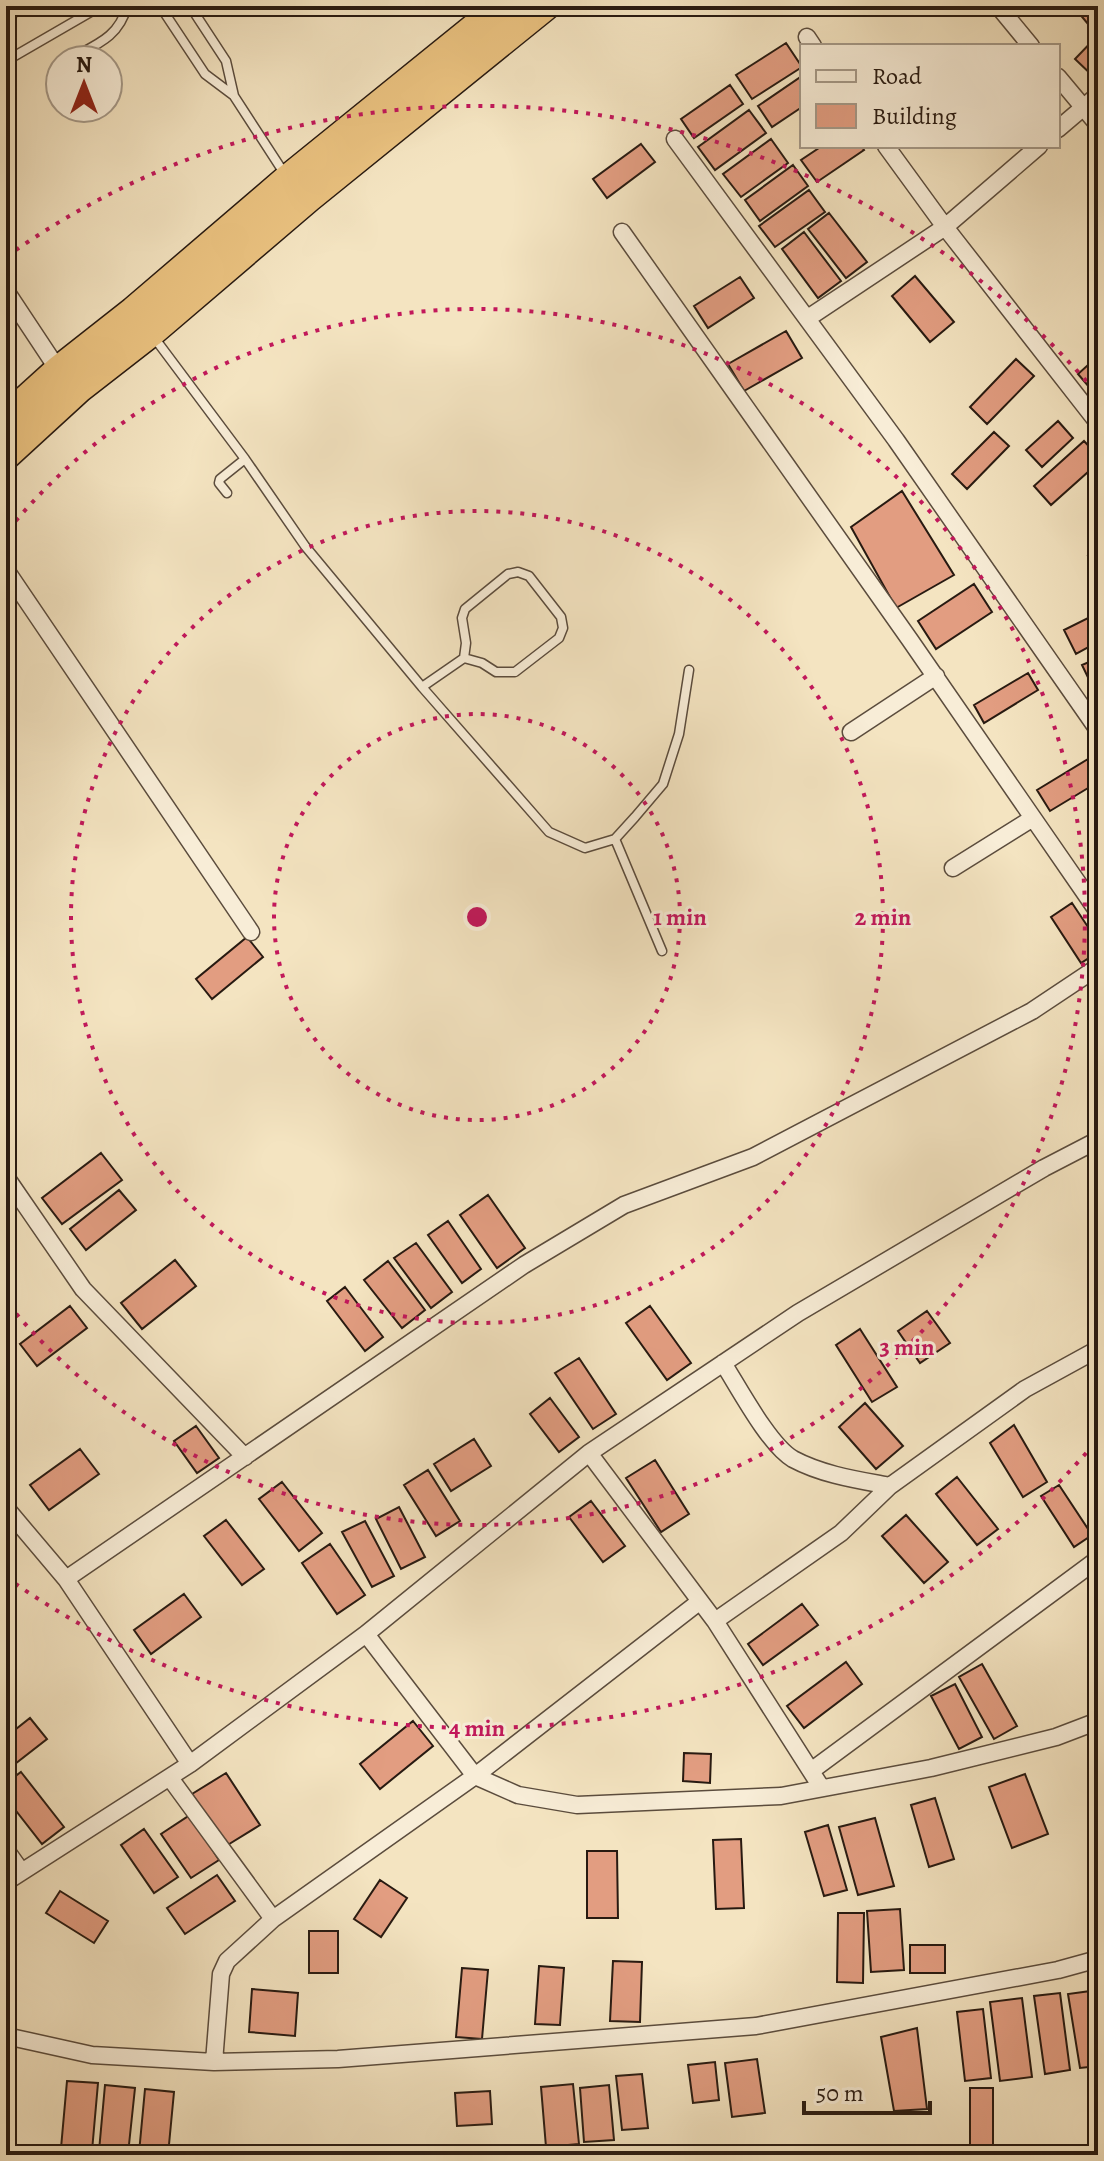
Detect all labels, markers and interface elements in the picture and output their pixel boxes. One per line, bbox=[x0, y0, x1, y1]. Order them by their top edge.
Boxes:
north arrow bbox=[44, 44, 124, 124]
legend bbox=[800, 44, 1060, 148]
text: N bbox=[76, 50, 92, 80]
text: Road bbox=[872, 60, 922, 92]
text: Building bbox=[872, 100, 957, 132]
text: 1 min bbox=[653, 901, 707, 933]
text: 2 min bbox=[855, 901, 912, 933]
centre of rings bbox=[463, 903, 491, 931]
text: 3 min bbox=[879, 1331, 935, 1363]
text: 4 min bbox=[449, 1712, 506, 1744]
scale bar bbox=[804, 2065, 930, 2115]
text: 50 m bbox=[816, 2077, 864, 2109]

